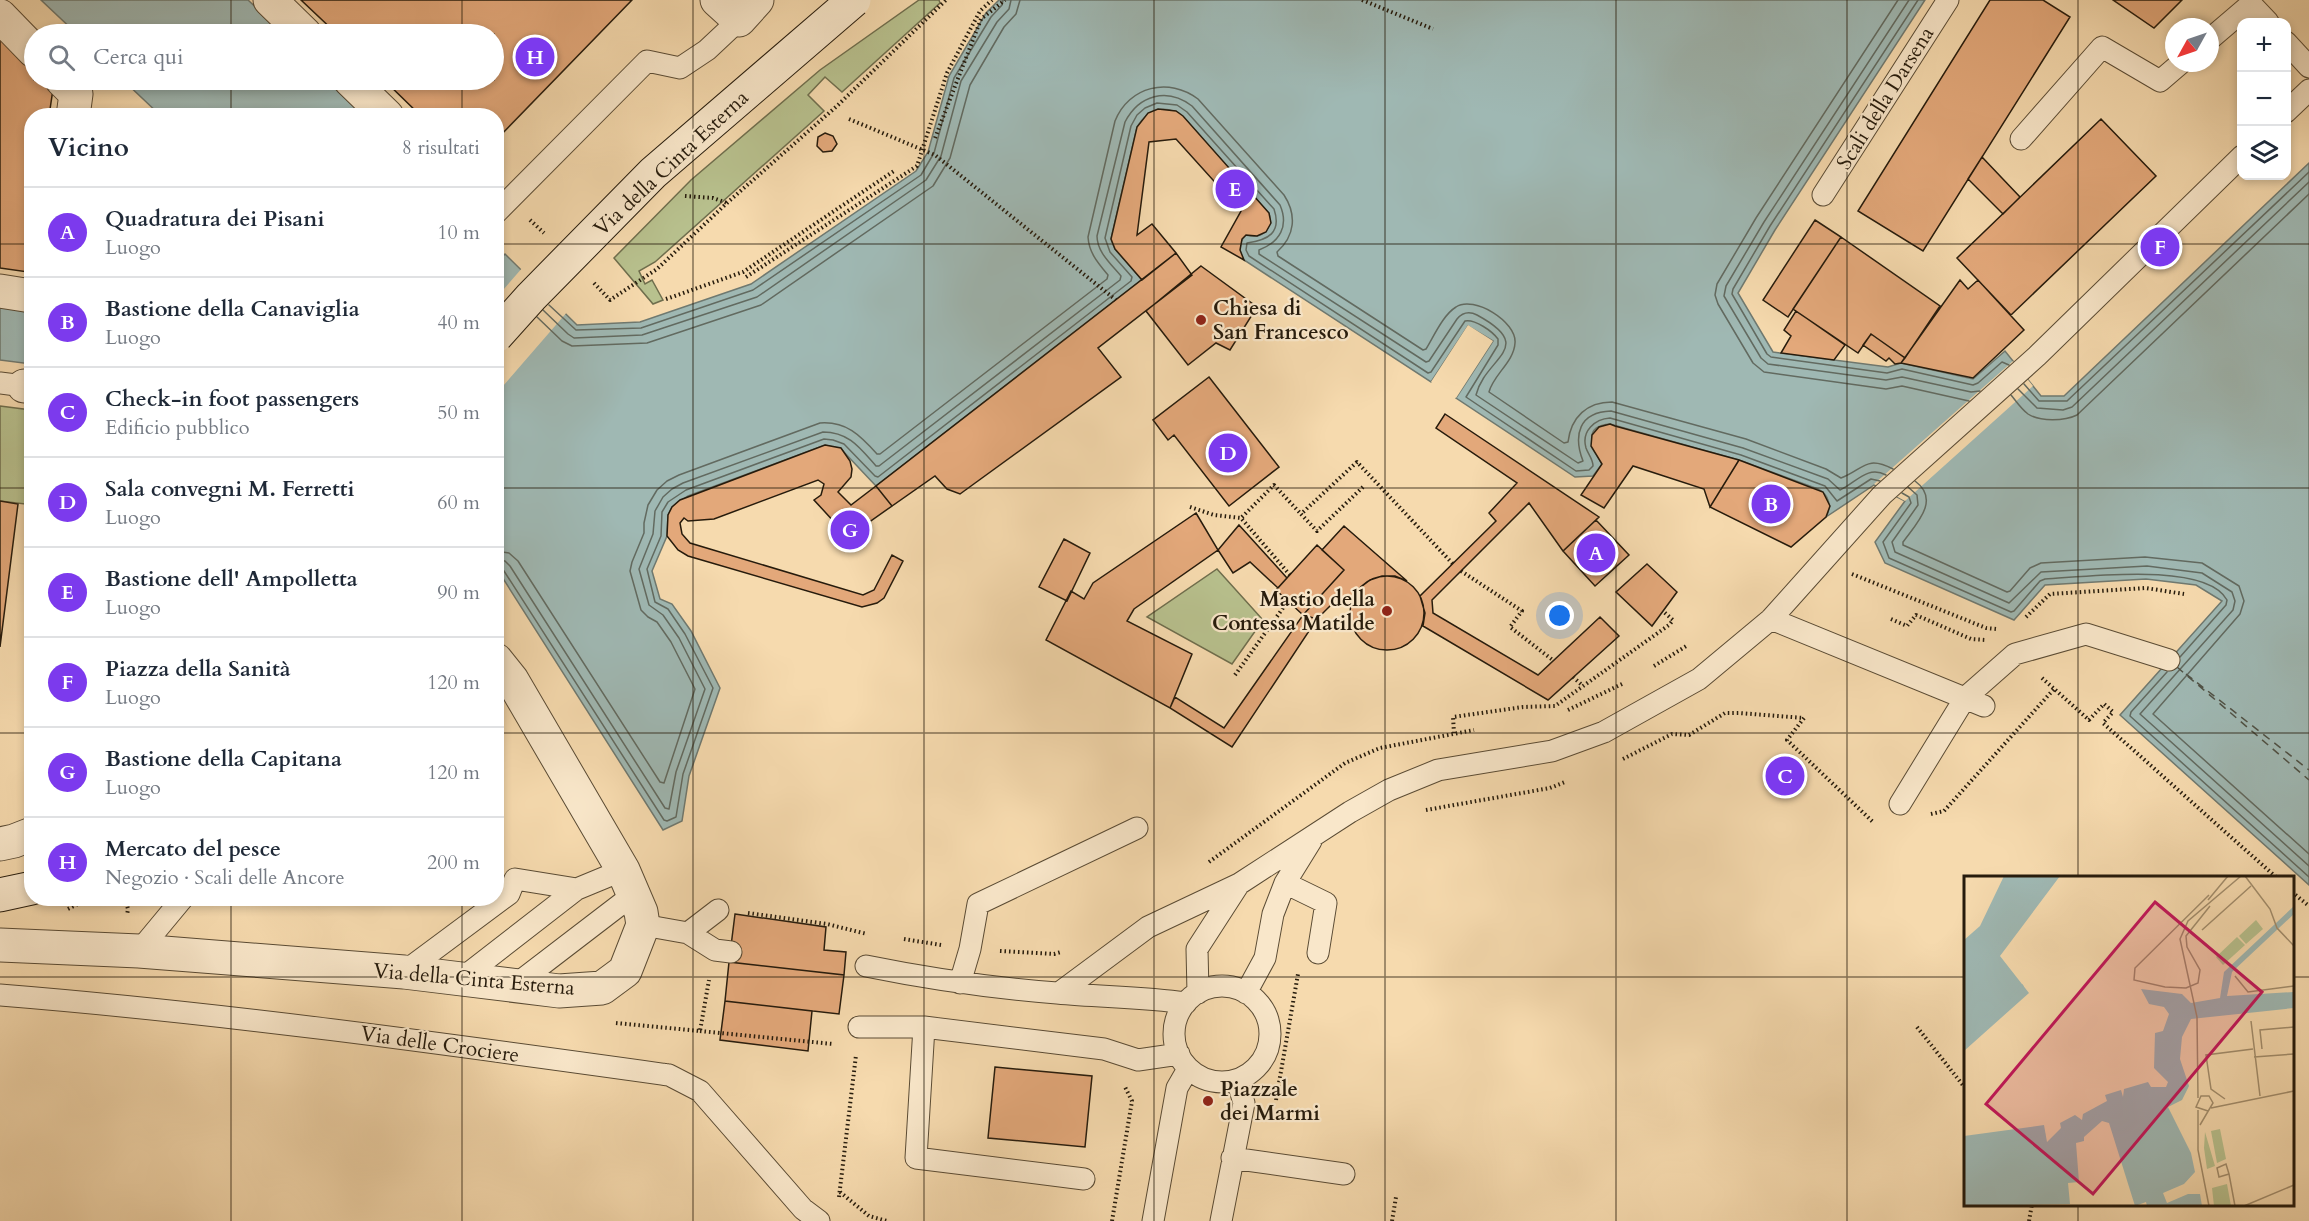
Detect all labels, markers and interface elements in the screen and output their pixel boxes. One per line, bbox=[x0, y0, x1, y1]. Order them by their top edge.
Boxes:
north arrow bbox=[2165, 18, 2219, 72]
map controls bbox=[2237, 18, 2291, 180]
button: + bbox=[2237, 18, 2291, 72]
street label: Scali della Darsena bbox=[1830, 21, 1941, 175]
search box bbox=[24, 24, 504, 90]
pin: H bbox=[516, 34, 554, 80]
icon: search bbox=[45, 41, 78, 74]
text: Cerca qui bbox=[93, 42, 183, 72]
button: − bbox=[2237, 72, 2291, 126]
street label: Via della Cinta Esterna bbox=[587, 84, 755, 243]
button: layers bbox=[2237, 126, 2291, 180]
text: Vicino bbox=[48, 130, 129, 165]
text: 8 risultati bbox=[402, 134, 480, 161]
pin: E bbox=[1216, 166, 1254, 212]
text: Quadratura dei Pisani bbox=[105, 204, 324, 234]
text: A bbox=[60, 219, 75, 246]
text: 10 m bbox=[437, 219, 480, 246]
pin: F bbox=[2140, 224, 2180, 270]
text: Luogo bbox=[105, 234, 161, 261]
text: Bastione della Canaviglia bbox=[105, 294, 360, 324]
place label: Chiesa di San Francesco bbox=[1213, 294, 1349, 347]
text: B bbox=[60, 309, 75, 336]
text: 40 m bbox=[437, 309, 480, 336]
marker: Chiesa di San Francesco bbox=[1194, 313, 1208, 327]
text: Luogo bbox=[105, 324, 161, 351]
text: Check-in foot passengers bbox=[105, 384, 359, 414]
text: C bbox=[60, 399, 75, 426]
text: 50 m bbox=[437, 399, 480, 426]
text: Edificio pubblico bbox=[105, 414, 250, 441]
pin: D bbox=[1208, 430, 1248, 476]
text: Sala convegni M. Ferretti bbox=[105, 474, 355, 504]
pin: B bbox=[1752, 482, 1790, 526]
text: D bbox=[59, 489, 76, 516]
text: 60 m bbox=[437, 489, 480, 516]
text: Luogo bbox=[105, 504, 161, 531]
pin: G bbox=[830, 508, 870, 552]
pin: A bbox=[1576, 530, 1616, 576]
text: Bastione dell' Ampolletta bbox=[105, 564, 358, 594]
text: E bbox=[61, 579, 74, 606]
text: 90 m bbox=[437, 579, 480, 606]
place label: Mastio della Contessa Matilde bbox=[1212, 585, 1376, 638]
text: Luogo bbox=[105, 594, 161, 621]
your location bbox=[1545, 601, 1574, 630]
marker: Mastio della Contessa Matilde bbox=[1380, 604, 1394, 618]
text: Piazza della Sanità bbox=[105, 654, 291, 684]
text: F bbox=[62, 669, 73, 696]
text: 120 m bbox=[427, 669, 480, 696]
text: Luogo bbox=[105, 684, 161, 711]
text: Bastione della Capitana bbox=[105, 744, 342, 774]
pin: C bbox=[1766, 754, 1804, 798]
text: G bbox=[59, 759, 76, 786]
text: 120 m bbox=[427, 759, 480, 786]
text: Luogo bbox=[105, 774, 161, 801]
text: Mercato del pesce bbox=[105, 834, 281, 864]
text: H bbox=[59, 849, 76, 876]
text: 200 m bbox=[427, 849, 480, 876]
text: Negozio · Scali delle Ancore bbox=[105, 864, 344, 891]
inset map bbox=[1964, 876, 2294, 1206]
street label: Via della Cinta Esterna bbox=[372, 956, 576, 1003]
street label: Via delle Crociere bbox=[359, 1019, 521, 1070]
place label: Piazzale dei Marmi bbox=[1220, 1075, 1320, 1128]
marker: Piazzale dei Marmi bbox=[1201, 1094, 1215, 1108]

